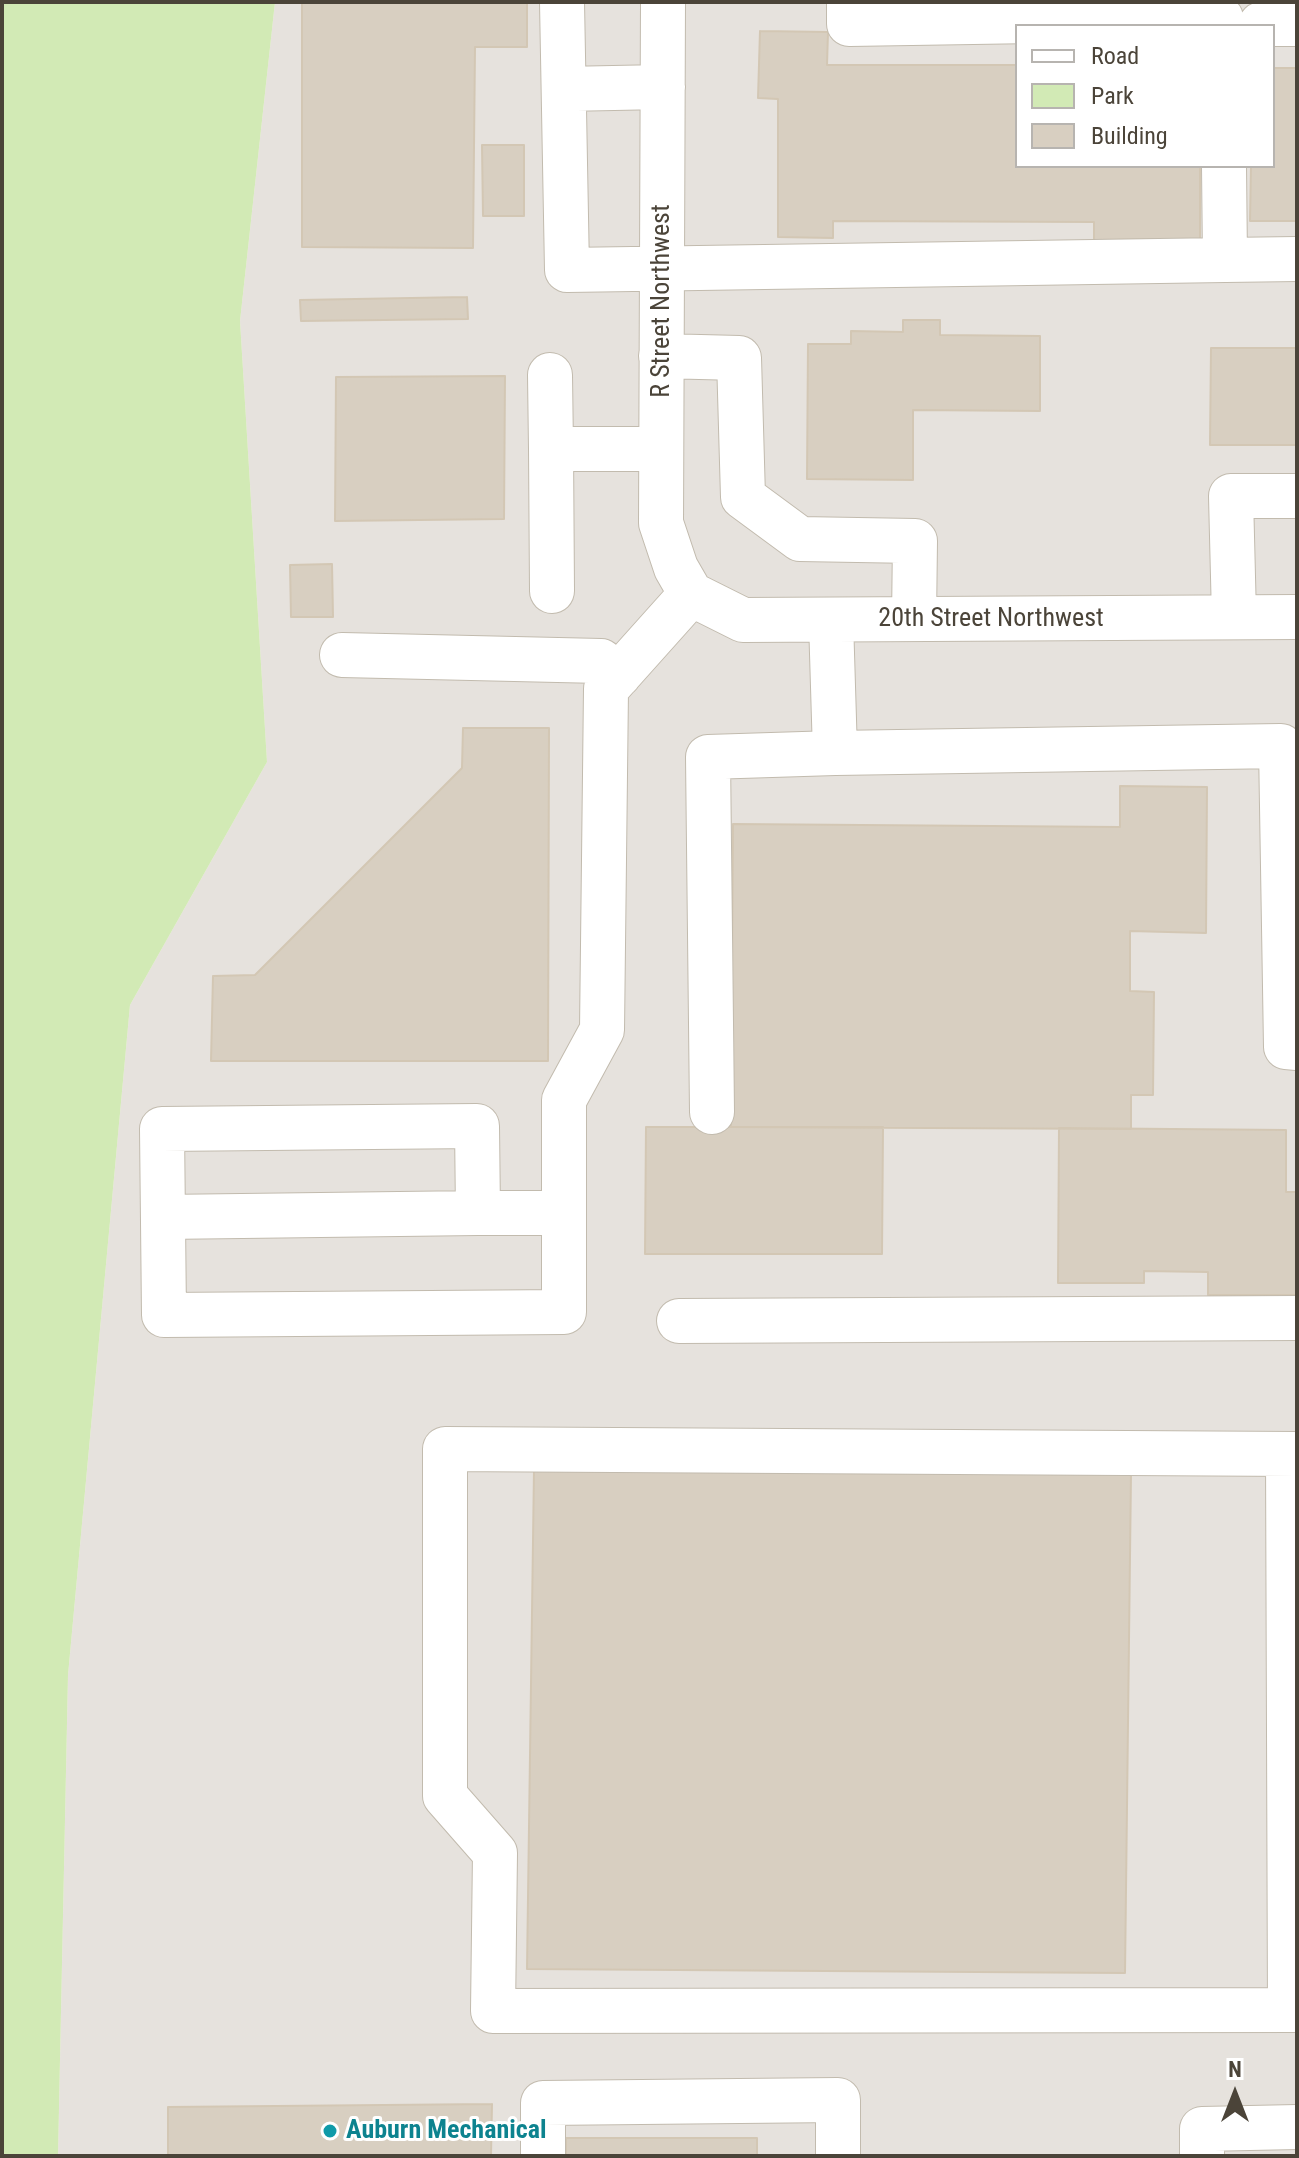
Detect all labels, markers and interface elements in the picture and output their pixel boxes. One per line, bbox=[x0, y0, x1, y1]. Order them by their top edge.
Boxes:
legend bbox=[1015, 24, 1275, 168]
text: Road bbox=[1091, 42, 1139, 70]
text: Park bbox=[1091, 82, 1134, 110]
text: Building bbox=[1091, 122, 1168, 150]
street label: R Street Northwest bbox=[646, 204, 678, 398]
street label: 20th Street Northwest bbox=[878, 603, 1104, 635]
north arrow bbox=[1195, 2054, 1275, 2134]
text: N bbox=[1228, 2057, 1242, 2082]
place label: Auburn Mechanical bbox=[346, 2115, 546, 2147]
marker: Auburn Mechanical bbox=[321, 2122, 339, 2140]

